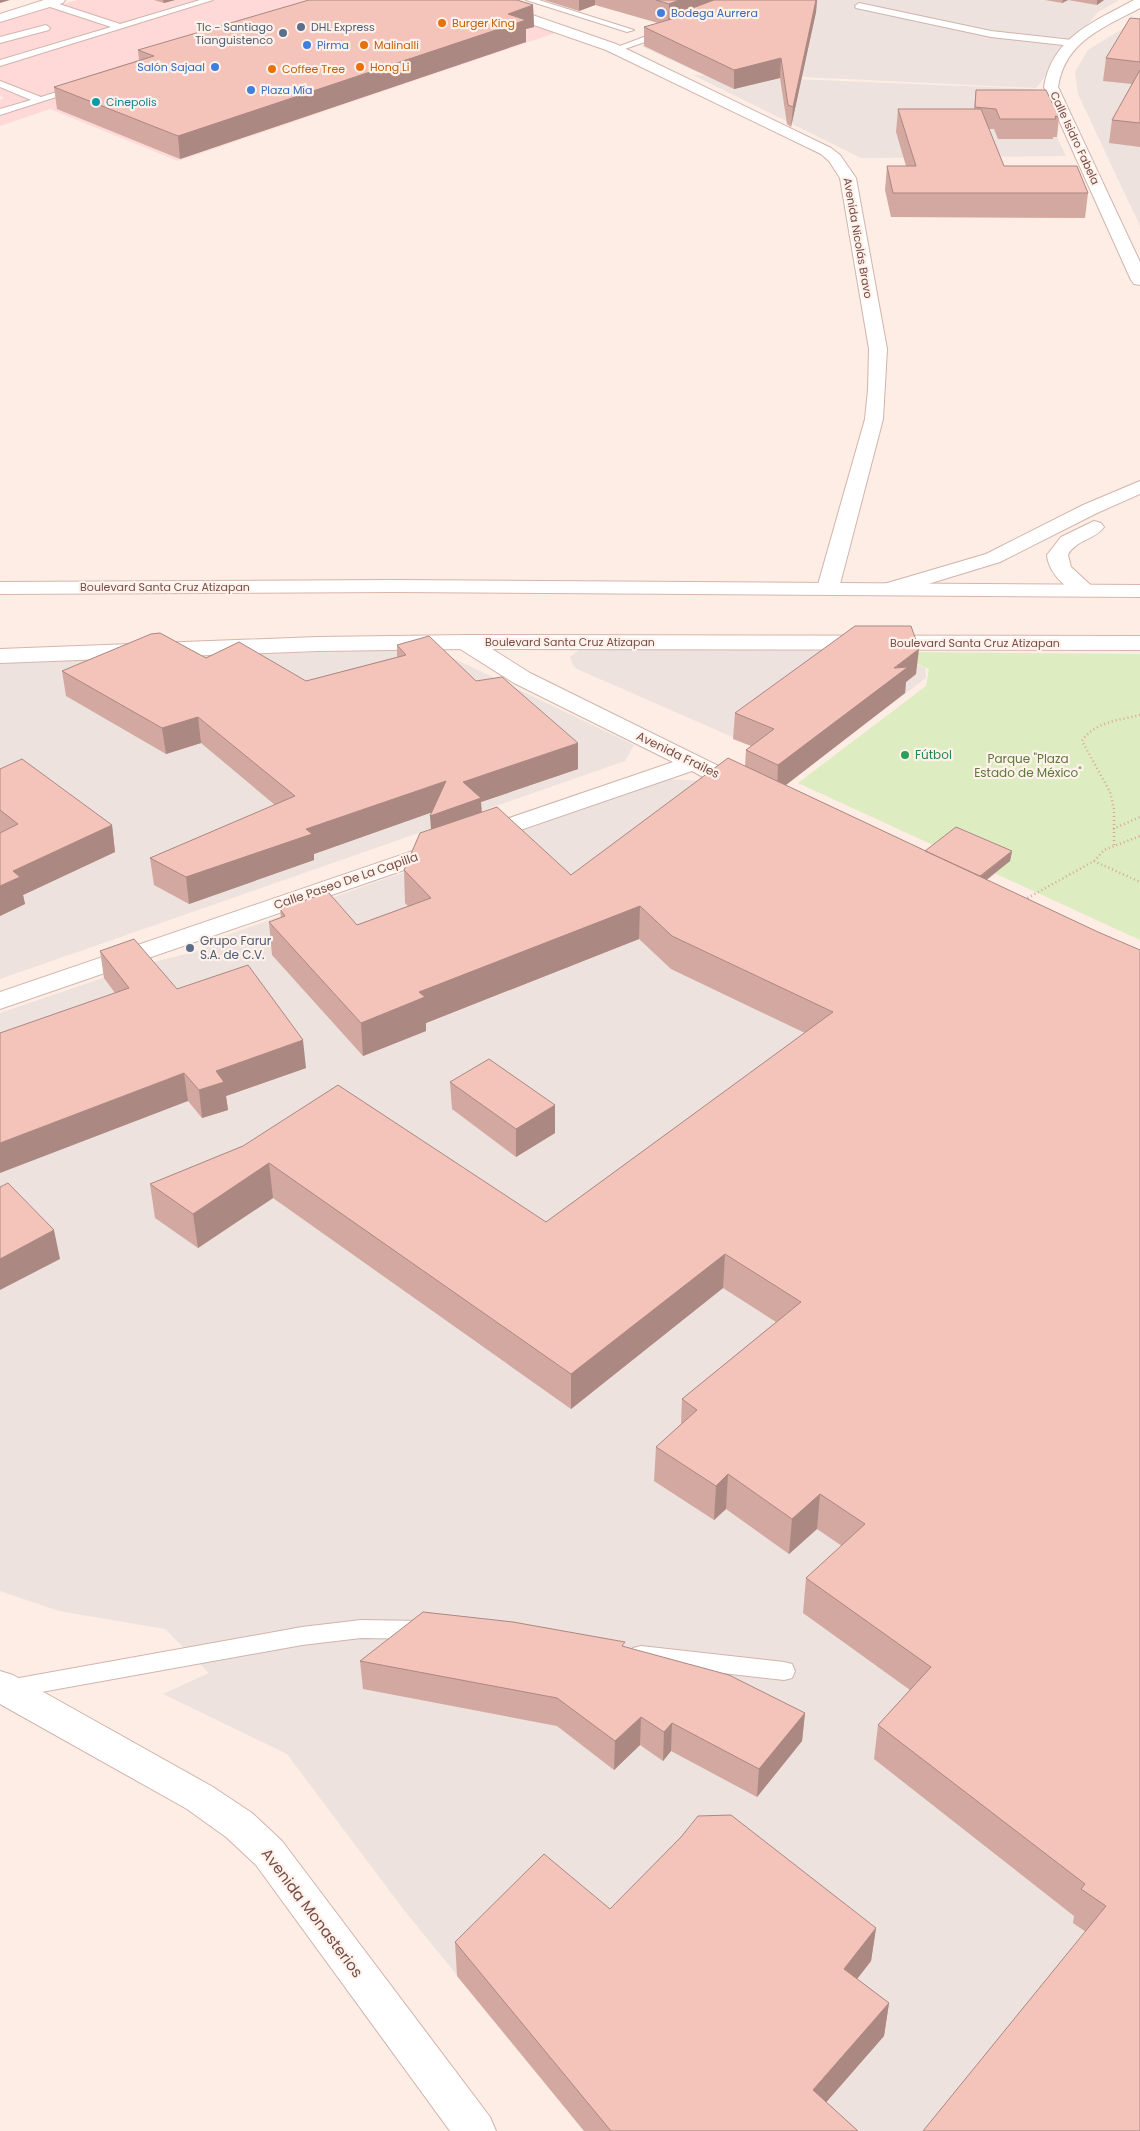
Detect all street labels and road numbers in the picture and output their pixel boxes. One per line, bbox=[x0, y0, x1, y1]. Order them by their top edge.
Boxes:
street label: Calle Isidro Fabela bbox=[1046, 89, 1104, 187]
street label: Avenida Nicolás Bravo bbox=[839, 176, 877, 300]
street label: Boulevard Santa Cruz Atizapan bbox=[80, 579, 250, 595]
street label: Boulevard Santa Cruz Atizapan bbox=[485, 634, 655, 650]
street label: Boulevard Santa Cruz Atizapan bbox=[890, 635, 1060, 651]
street label: Avenida Frailes bbox=[634, 727, 723, 782]
street label: Calle Paseo De La Capilla bbox=[271, 848, 420, 913]
street label: Avenida Monasterios bbox=[257, 1844, 368, 1982]

